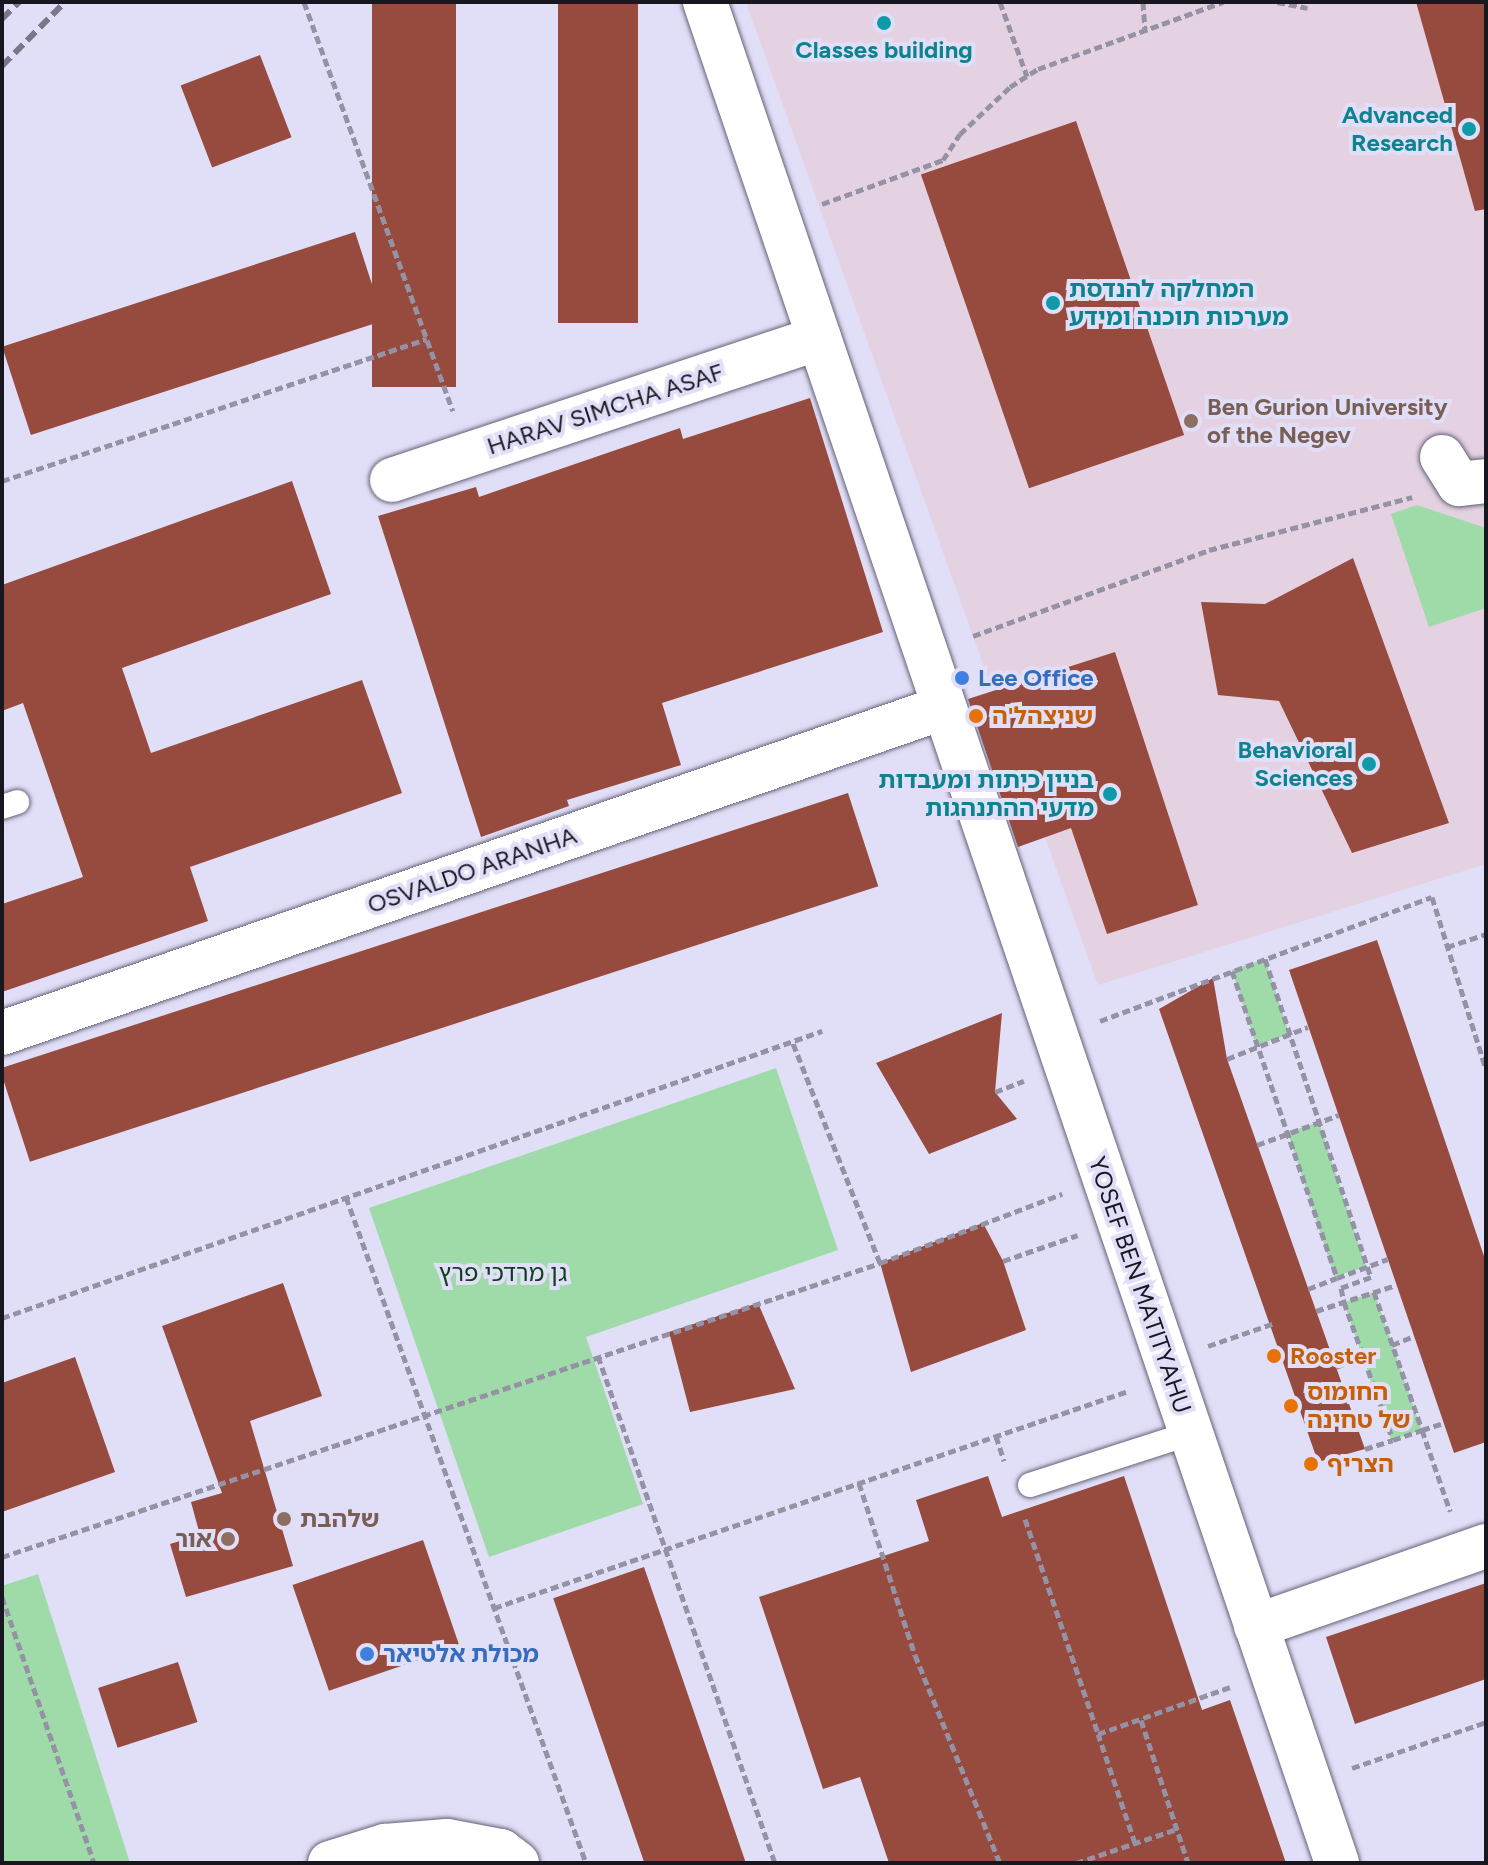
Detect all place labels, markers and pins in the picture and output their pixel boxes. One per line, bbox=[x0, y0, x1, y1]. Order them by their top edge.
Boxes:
marker: Classes building bbox=[875, 14, 893, 32]
place label: Classes building bbox=[795, 36, 973, 64]
place label: Advanced Research bbox=[1342, 101, 1453, 157]
marker: Advanced Research bbox=[1460, 120, 1478, 138]
place label: המחלקה להנדסת מערכות תוכנה ומידע bbox=[1069, 275, 1289, 331]
marker: המחלקה להנדסת מערכות תוכנה ומידע bbox=[1044, 294, 1062, 312]
place label: Ben Gurion University of the Negev bbox=[1207, 393, 1448, 449]
marker: Ben Gurion University of the Negev bbox=[1182, 412, 1200, 430]
place label: Lee Office bbox=[978, 664, 1094, 692]
marker: Lee Office bbox=[953, 669, 971, 687]
place label: שניצהל'ה bbox=[992, 702, 1093, 730]
marker: שניצהל'ה bbox=[967, 707, 985, 725]
place label: Behavioral Sciences bbox=[1238, 736, 1353, 792]
marker: Behavioral Sciences bbox=[1360, 755, 1378, 773]
place label: בניין כיתות ומעבדות מדעי ההתנהגות bbox=[878, 766, 1094, 822]
marker: בניין כיתות ומעבדות מדעי ההתנהגות bbox=[1101, 785, 1119, 803]
place label: Rooster bbox=[1290, 1342, 1376, 1370]
marker: Rooster bbox=[1265, 1347, 1283, 1365]
place label: החומוס של טחינה bbox=[1307, 1378, 1411, 1434]
marker: החומוס של טחינה bbox=[1282, 1397, 1300, 1415]
place label: הצריף bbox=[1327, 1450, 1394, 1478]
marker: הצריף bbox=[1302, 1455, 1320, 1473]
place label: שלהבת bbox=[300, 1505, 380, 1533]
marker: שלהבת bbox=[275, 1510, 293, 1528]
place label: אור bbox=[175, 1525, 212, 1553]
marker: אור bbox=[219, 1530, 237, 1548]
place label: מכולת אלטיאר bbox=[383, 1640, 539, 1668]
marker: מכולת אלטיאר bbox=[358, 1645, 376, 1663]

